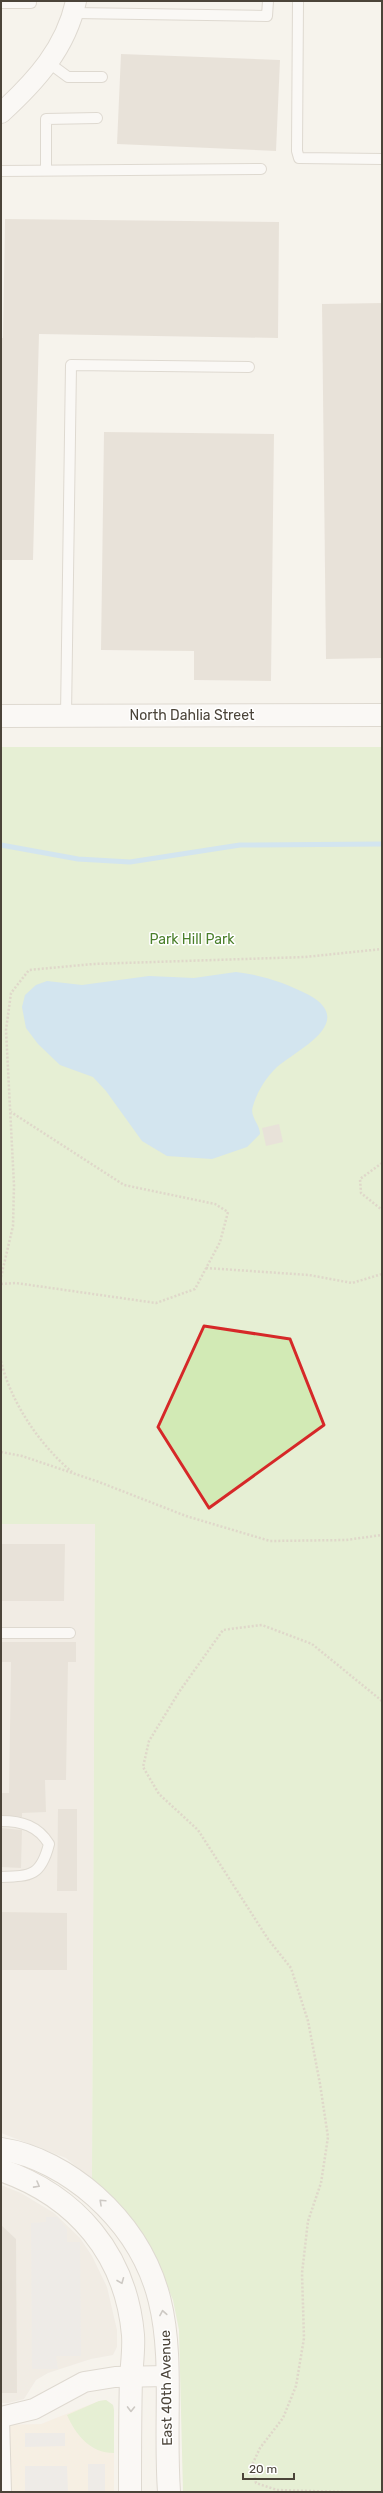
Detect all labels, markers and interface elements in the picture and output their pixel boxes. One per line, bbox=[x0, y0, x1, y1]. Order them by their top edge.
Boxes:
street label: North Dahlia Street bbox=[130, 707, 255, 724]
park label: Park Hill Park bbox=[149, 931, 235, 948]
one-way arrow bbox=[33, 2181, 40, 2188]
one-way arrow bbox=[99, 2200, 106, 2207]
one-way arrow bbox=[116, 2278, 124, 2285]
one-way arrow bbox=[159, 2310, 168, 2316]
street label: East 40th Avenue bbox=[157, 2330, 176, 2446]
one-way arrow bbox=[127, 2406, 135, 2412]
scale bar bbox=[243, 2455, 294, 2481]
text: 20 m bbox=[249, 2462, 277, 2476]

